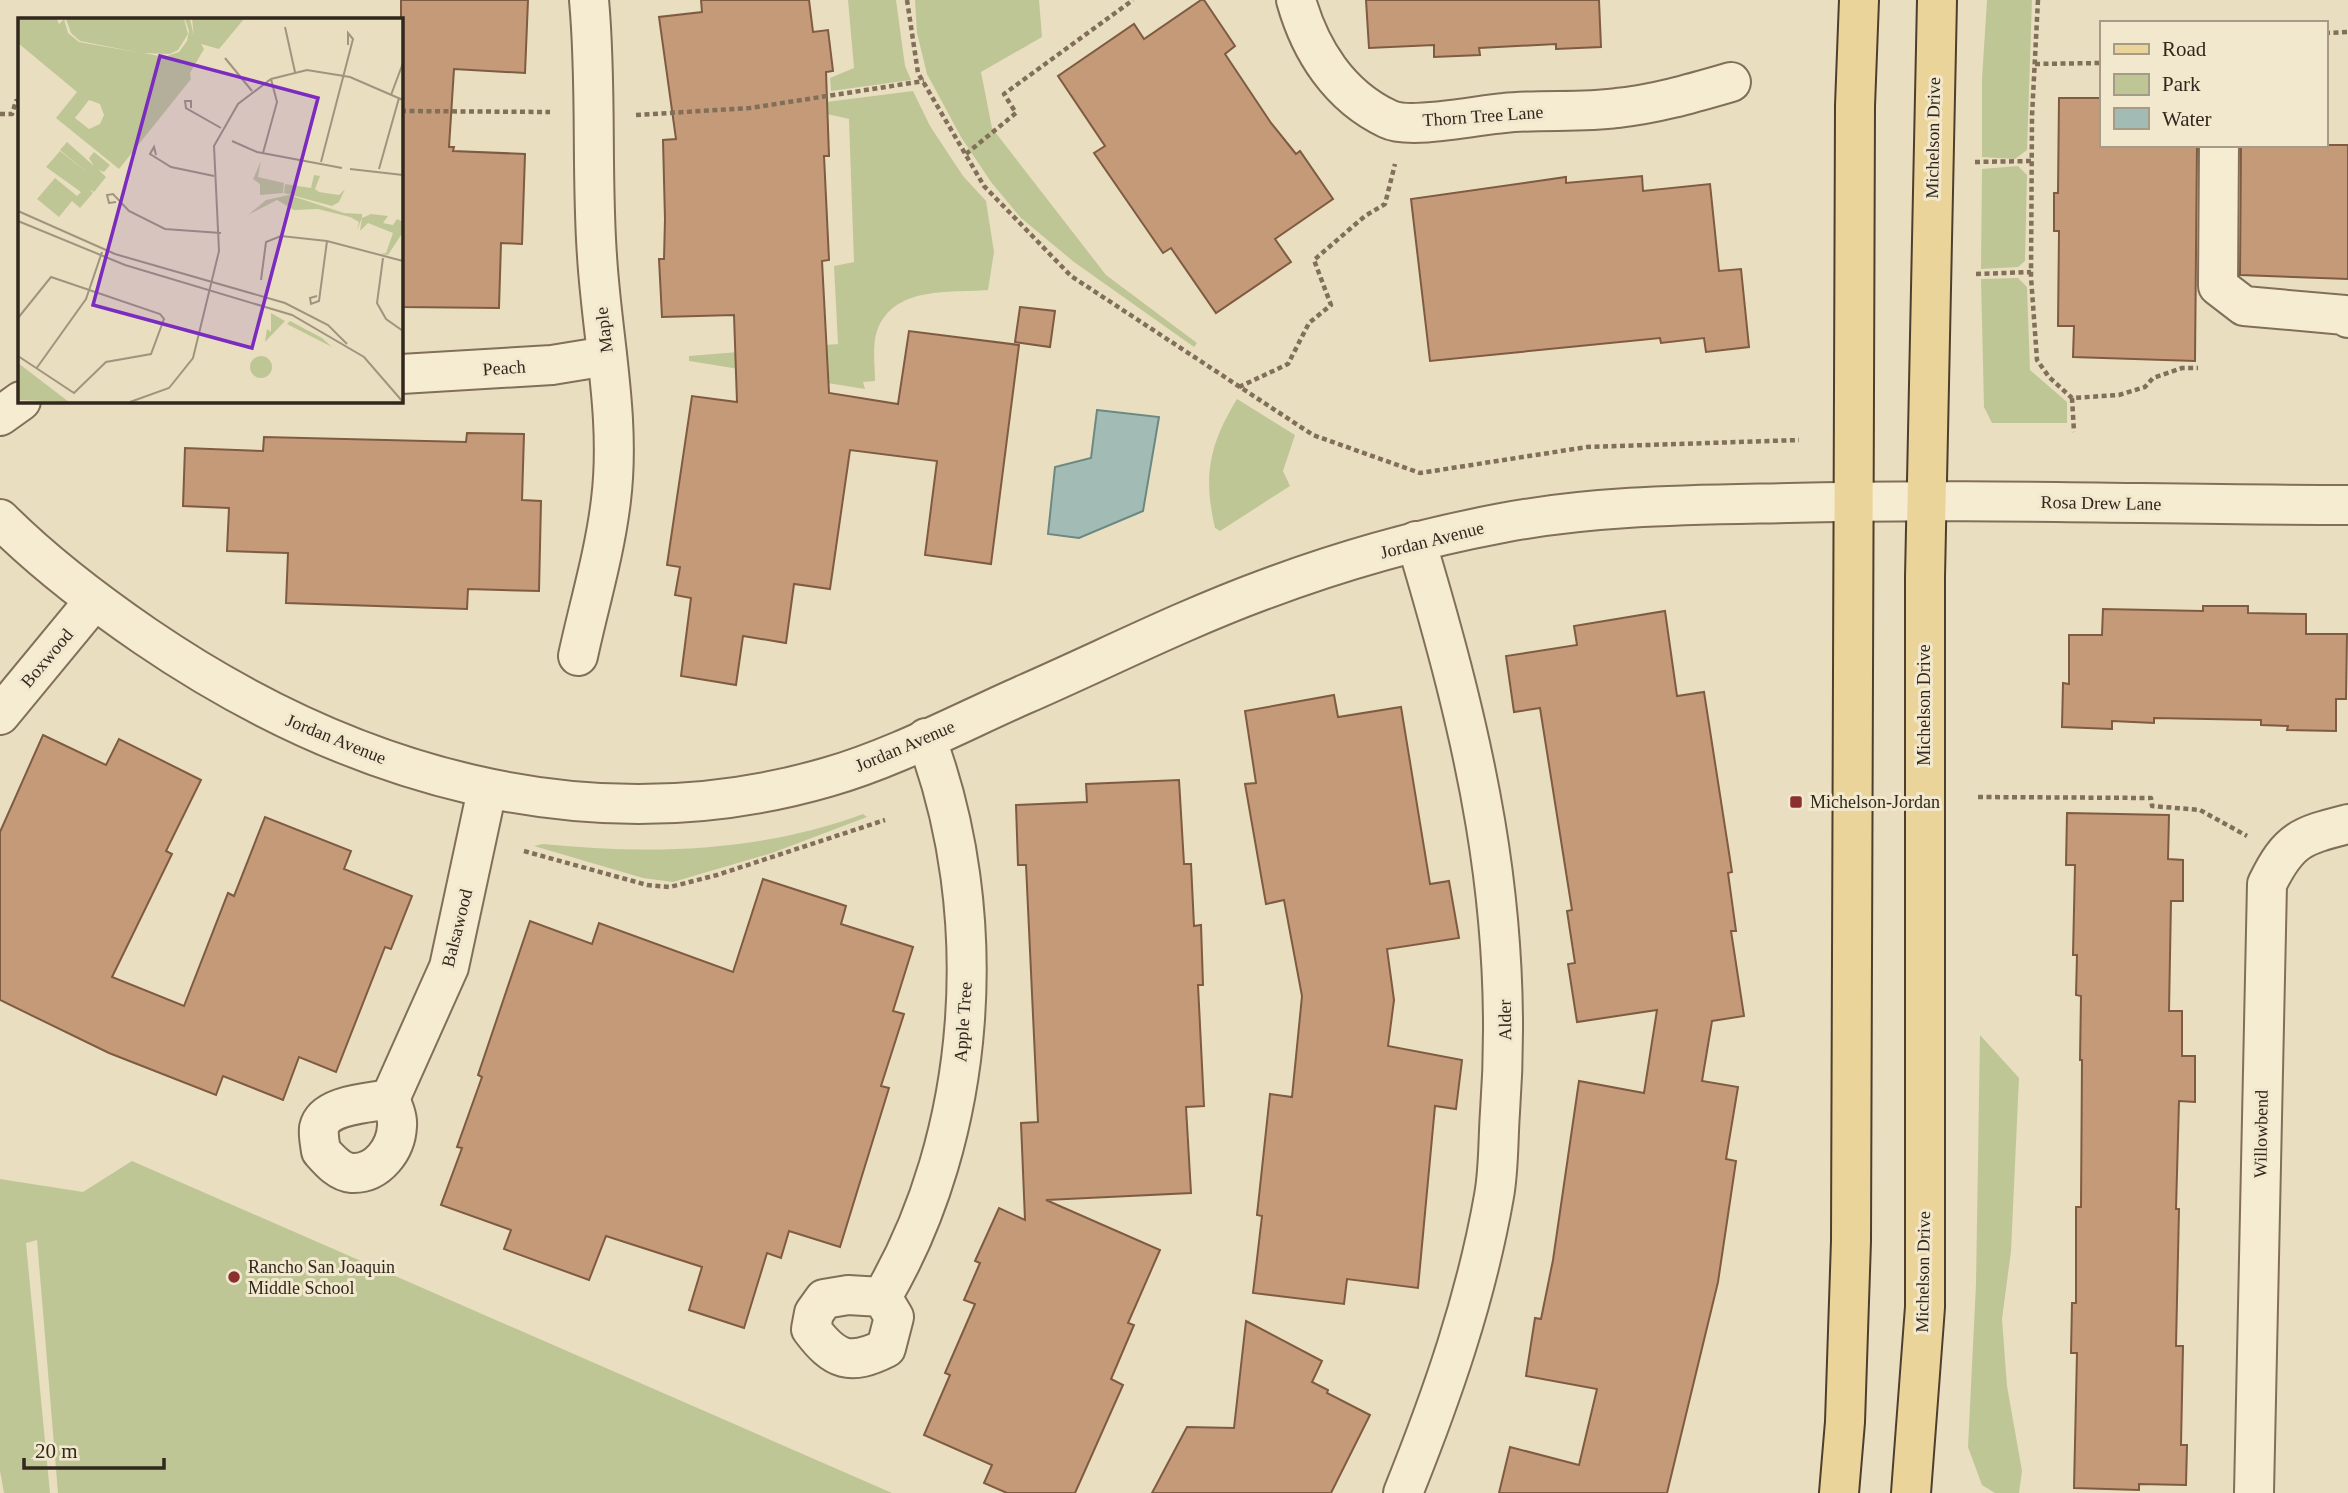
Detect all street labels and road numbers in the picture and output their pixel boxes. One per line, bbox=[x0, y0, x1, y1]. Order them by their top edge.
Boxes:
street label: Michelson Drive bbox=[1922, 77, 1944, 199]
street label: Thorn Tree Lane bbox=[1422, 102, 1544, 130]
street label: Maple bbox=[591, 306, 617, 354]
street label: Peach bbox=[482, 357, 526, 379]
street label: Rosa Drew Lane bbox=[2040, 492, 2162, 514]
street label: Jordan Avenue bbox=[1378, 517, 1486, 563]
street label: Boxwood bbox=[17, 625, 77, 691]
street label: Michelson Drive bbox=[1914, 644, 1934, 766]
street label: Jordan Avenue bbox=[283, 710, 389, 768]
street label: Jordan Avenue bbox=[852, 716, 958, 776]
street label: Balsawood bbox=[438, 887, 476, 969]
street label: Apple Tree bbox=[950, 981, 976, 1063]
street label: Alder bbox=[1495, 999, 1515, 1041]
street label: Willowbend bbox=[2250, 1090, 2272, 1178]
street label: Michelson Drive bbox=[1912, 1211, 1934, 1333]

